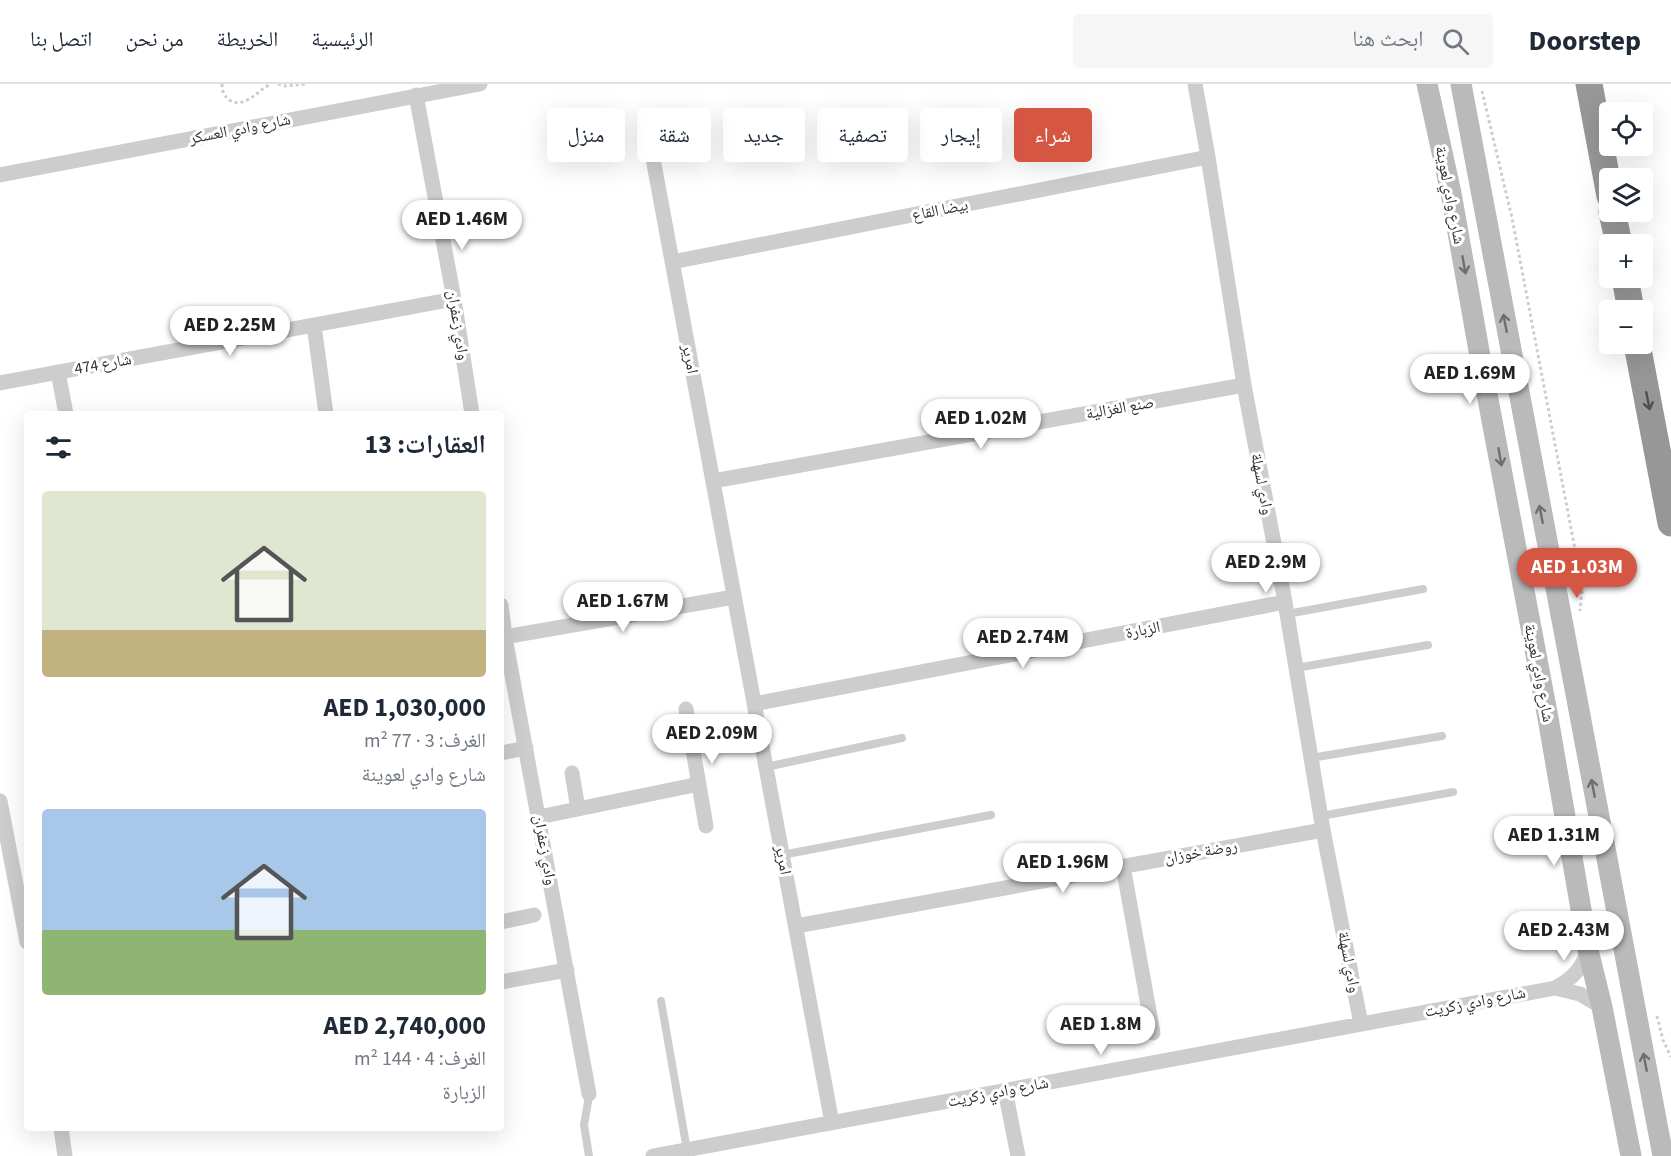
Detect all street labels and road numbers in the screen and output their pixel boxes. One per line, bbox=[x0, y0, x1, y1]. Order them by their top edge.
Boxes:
street label: شارع وادي العسكر bbox=[186, 108, 293, 151]
street label: شارع وادي لعوينة bbox=[1429, 144, 1470, 246]
street label: بيضا القاع bbox=[910, 194, 970, 226]
street label: وادي زعفران bbox=[441, 288, 474, 362]
street label: امرير bbox=[676, 341, 704, 376]
street label: شارع 474 bbox=[73, 348, 133, 380]
street label: صنع الغزالية bbox=[1084, 391, 1156, 425]
street label: وادي لسهلة bbox=[1244, 451, 1279, 517]
street label: الزبارة bbox=[1124, 616, 1162, 644]
street label: شارع وادي لعوينة bbox=[1518, 622, 1559, 724]
street label: وادي زعفران bbox=[527, 813, 562, 887]
street label: روضة خوزان bbox=[1163, 835, 1239, 869]
street label: امرير bbox=[769, 842, 797, 877]
street label: وادي لسهلة bbox=[1331, 929, 1366, 995]
street label: شارع وادي زكريت bbox=[1423, 981, 1528, 1024]
street label: شارع وادي زكريت bbox=[946, 1071, 1051, 1114]

